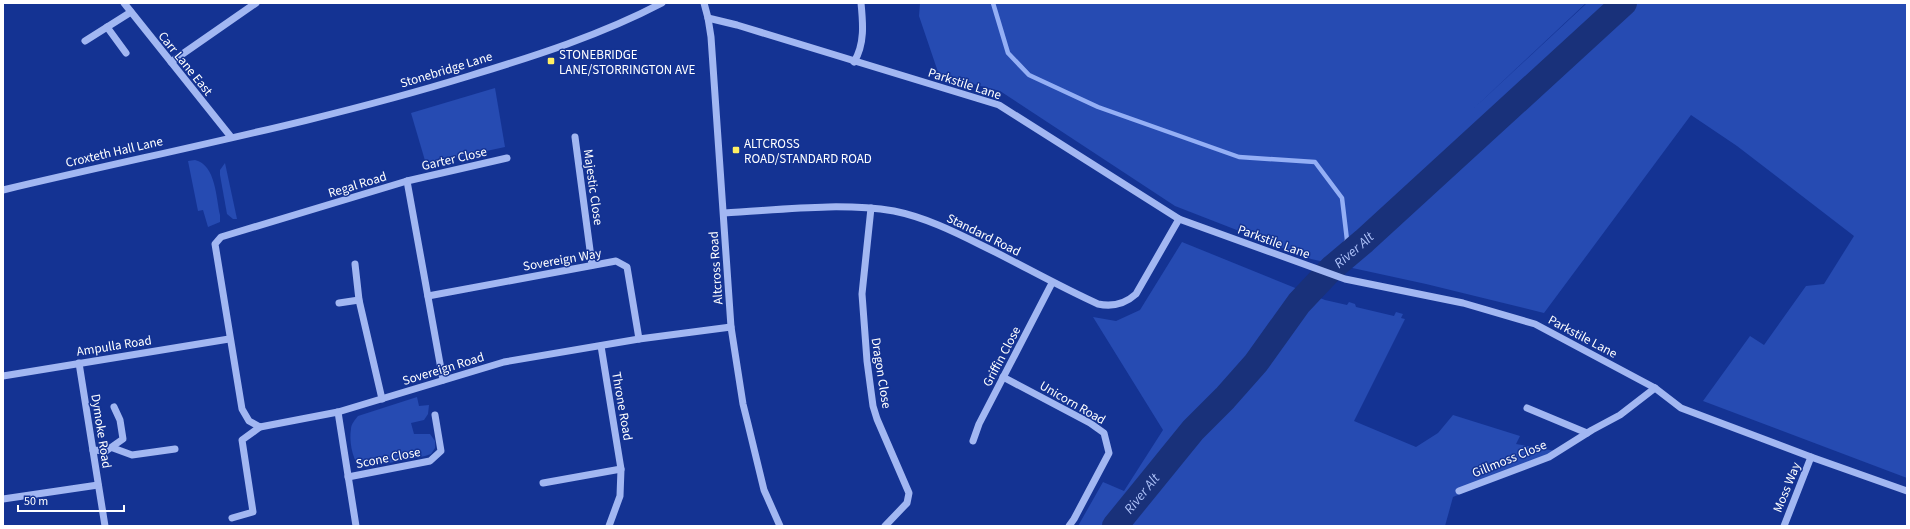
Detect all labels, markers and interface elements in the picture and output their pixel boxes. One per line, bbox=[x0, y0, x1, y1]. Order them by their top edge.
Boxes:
street label: Carr Lane East bbox=[154, 28, 217, 100]
place label: STONEBRIDGE LANE/STORRINGTON AVE bbox=[559, 46, 695, 79]
street label: Stonebridge Lane bbox=[398, 47, 495, 93]
marker: STONEBRIDGE LANE/STORRINGTON AVE bbox=[546, 56, 556, 66]
street label: Parkstile Lane bbox=[926, 64, 1004, 104]
street label: Croxteth Hall Lane bbox=[64, 132, 165, 172]
place label: ALTCROSS ROAD/STANDARD ROAD bbox=[744, 135, 872, 168]
street label: Garter Close bbox=[420, 143, 489, 175]
marker: ALTCROSS ROAD/STANDARD ROAD bbox=[731, 145, 741, 155]
street label: Majestic Close bbox=[579, 148, 607, 226]
street label: Regal Road bbox=[326, 168, 389, 202]
street label: Standard Road bbox=[944, 209, 1024, 261]
street label: Parkstile Lane bbox=[1235, 221, 1312, 263]
water label: River Alt bbox=[1330, 227, 1379, 273]
street label: Altcross Road bbox=[704, 231, 728, 305]
street label: Sovereign Way bbox=[522, 244, 603, 276]
street label: Parkstile Lane bbox=[1545, 311, 1620, 363]
street label: Griffin Close bbox=[978, 323, 1025, 390]
street label: Ampulla Road bbox=[75, 331, 153, 361]
street label: Dragon Close bbox=[867, 336, 895, 410]
street label: Sovereign Road bbox=[400, 348, 486, 390]
street label: Throne Road bbox=[607, 370, 637, 442]
street label: Unicorn Road bbox=[1036, 377, 1109, 429]
street label: Dymoke Road bbox=[86, 393, 116, 470]
street label: Gillmoss Close bbox=[1469, 436, 1549, 482]
street label: Scone Close bbox=[354, 443, 422, 473]
street label: Moss Way bbox=[1769, 460, 1805, 515]
water label: River Alt bbox=[1120, 469, 1165, 519]
scale bar bbox=[18, 487, 124, 513]
text: 50 m bbox=[24, 493, 48, 510]

